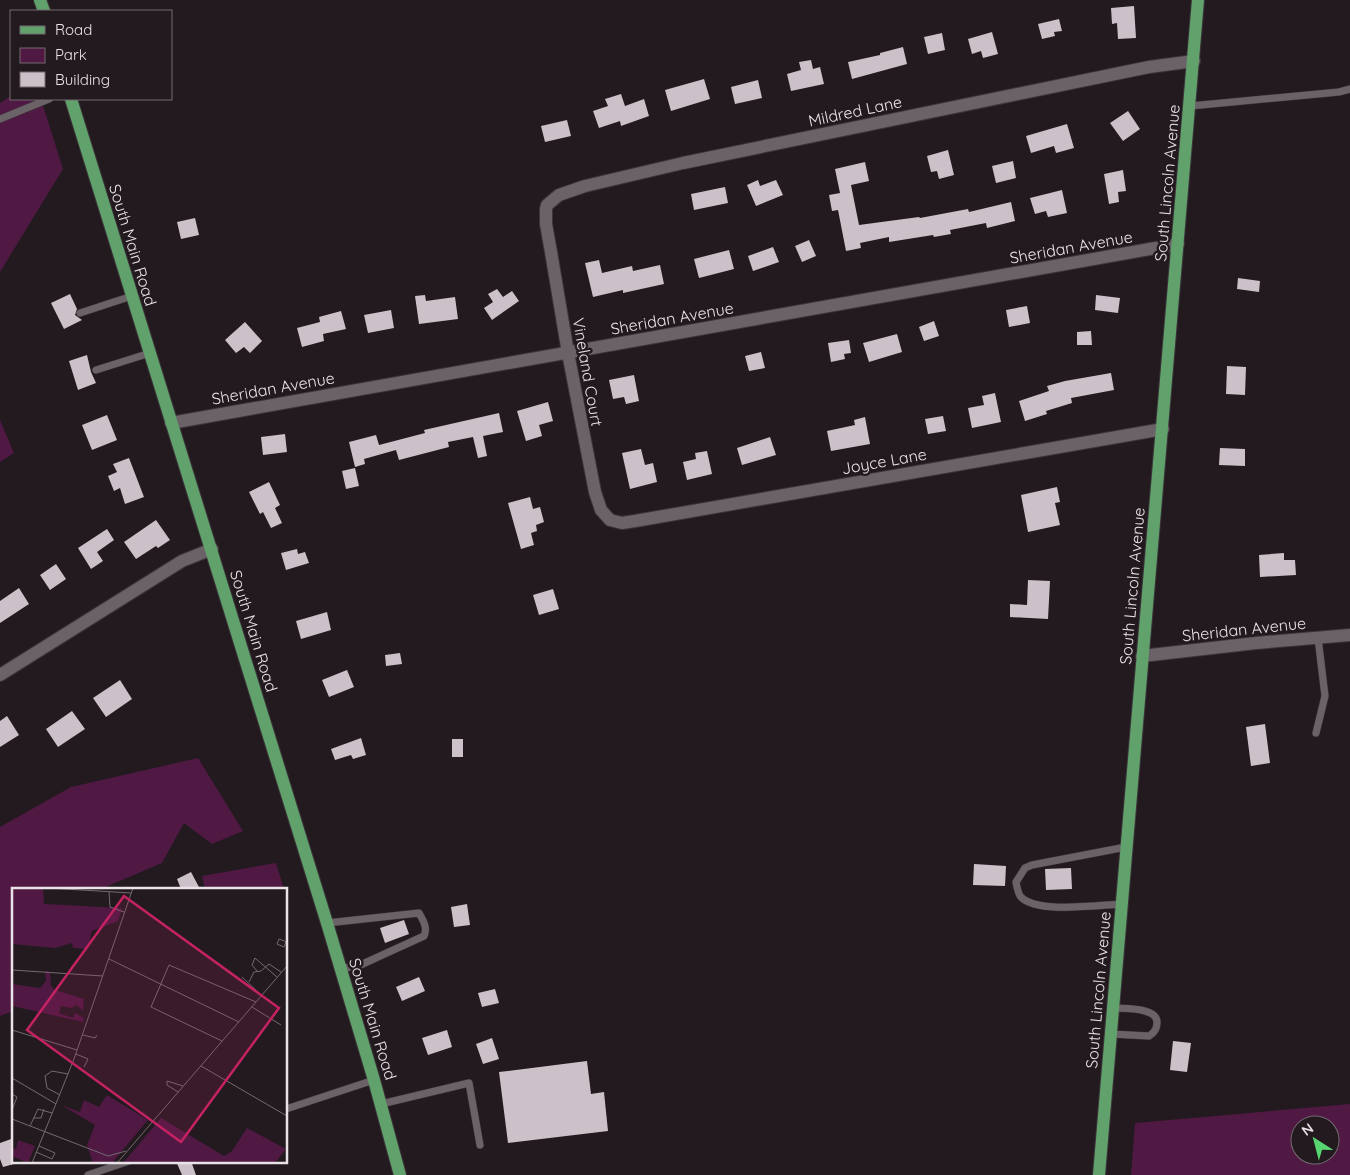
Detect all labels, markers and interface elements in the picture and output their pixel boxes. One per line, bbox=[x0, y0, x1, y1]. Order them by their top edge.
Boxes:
legend bbox=[10, 10, 172, 100]
text: Road bbox=[55, 20, 92, 39]
text: Park bbox=[55, 45, 87, 64]
text: Building bbox=[55, 70, 110, 89]
street label: Mildred Lane bbox=[806, 91, 904, 131]
street label: South Lincoln Avenue bbox=[1150, 104, 1184, 262]
street label: South Main Road bbox=[105, 182, 161, 308]
street label: Sheridan Avenue bbox=[1008, 226, 1134, 268]
street label: Sheridan Avenue bbox=[609, 297, 735, 339]
street label: Vineland Court bbox=[569, 316, 607, 428]
street label: Sheridan Avenue bbox=[210, 367, 336, 409]
street label: Joyce Lane bbox=[840, 444, 928, 478]
street label: South Lincoln Avenue bbox=[1115, 507, 1149, 665]
street label: South Main Road bbox=[226, 568, 282, 694]
street label: Sheridan Avenue bbox=[1181, 613, 1307, 645]
inset map bbox=[12, 888, 288, 1162]
street label: South Lincoln Avenue bbox=[1081, 911, 1115, 1069]
street label: South Main Road bbox=[345, 956, 401, 1082]
north arrow bbox=[1290, 1115, 1340, 1165]
text: N bbox=[1298, 1119, 1317, 1140]

